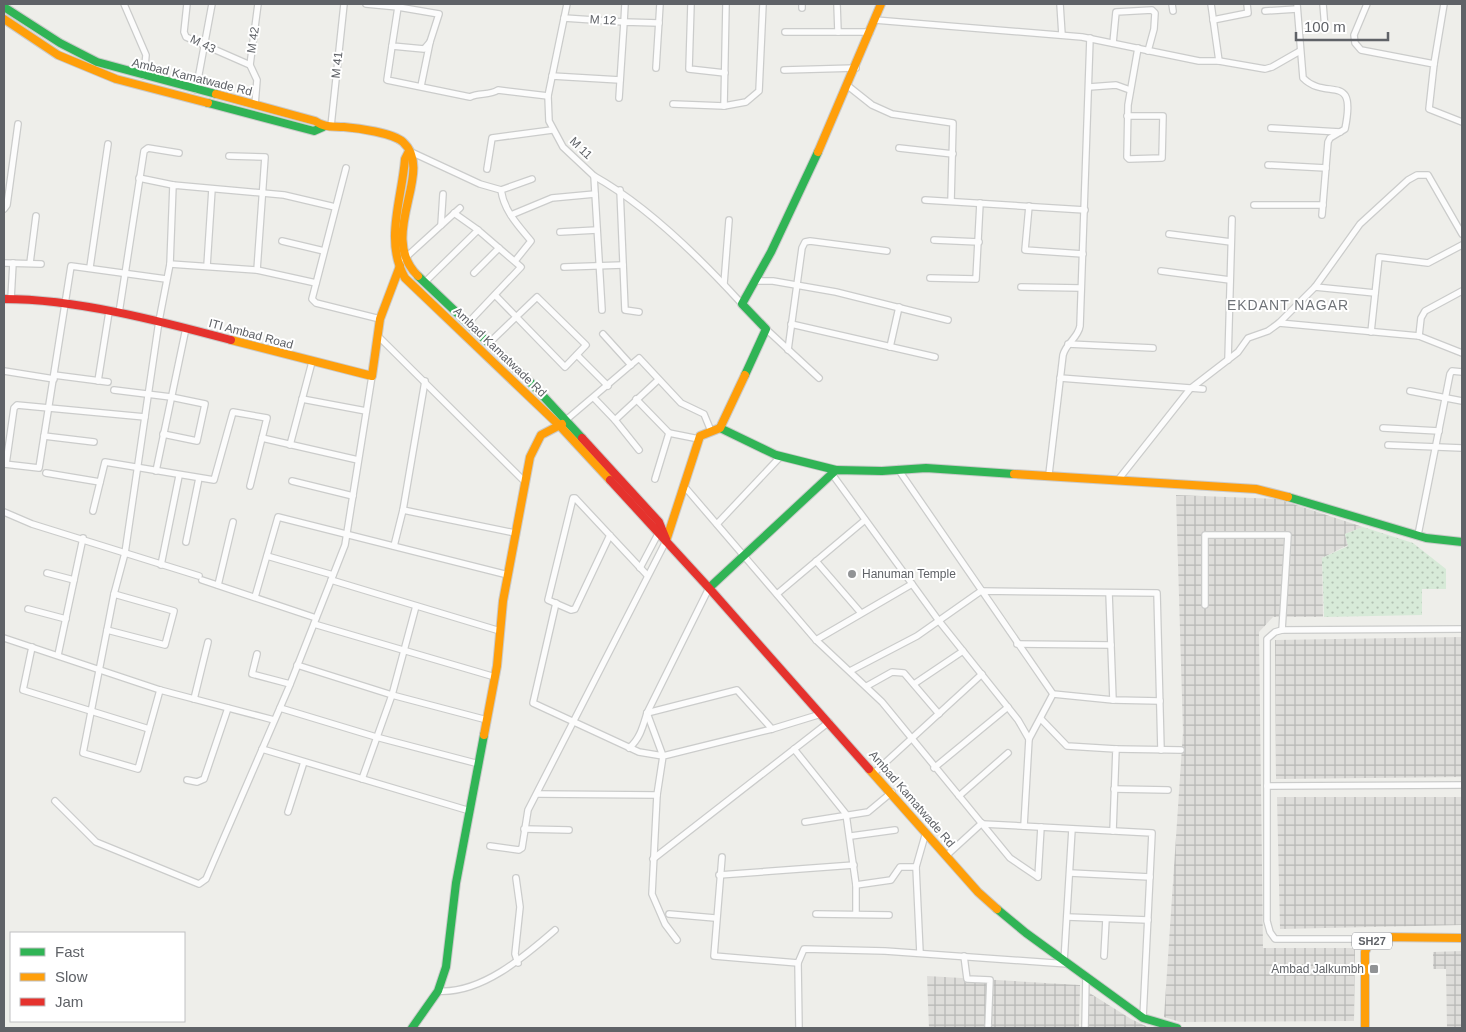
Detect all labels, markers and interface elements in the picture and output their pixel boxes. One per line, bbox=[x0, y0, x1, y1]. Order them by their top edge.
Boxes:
scale bar bbox=[1296, 10, 1388, 42]
street label: M 12 bbox=[589, 12, 617, 28]
text: 100 m bbox=[1304, 18, 1346, 35]
street label: M 42 bbox=[244, 25, 262, 54]
street label: M 43 bbox=[188, 32, 218, 56]
street label: M 41 bbox=[329, 51, 345, 79]
street label: Ambad Kamatwade Rd bbox=[130, 55, 254, 99]
street label: M 11 bbox=[567, 134, 595, 162]
district label: EKDANT NAGAR bbox=[1227, 297, 1349, 313]
street label: Ambad Kamatwade Rd bbox=[451, 304, 549, 400]
street label: ITI Ambad Road bbox=[207, 316, 295, 352]
place label: Hanuman Temple bbox=[862, 567, 956, 581]
marker: Hanuman Temple bbox=[846, 568, 858, 580]
street label: Ambad Kamatwade Rd bbox=[866, 748, 958, 850]
legend bbox=[10, 932, 185, 1022]
road number: SH27 bbox=[1352, 932, 1392, 949]
text: Fast bbox=[55, 943, 85, 960]
place label: Ambad Jalkumbh bbox=[1271, 962, 1364, 976]
marker: Ambad Jalkumbh bbox=[1368, 963, 1380, 975]
text: Slow bbox=[55, 968, 88, 985]
text: Jam bbox=[55, 993, 83, 1010]

